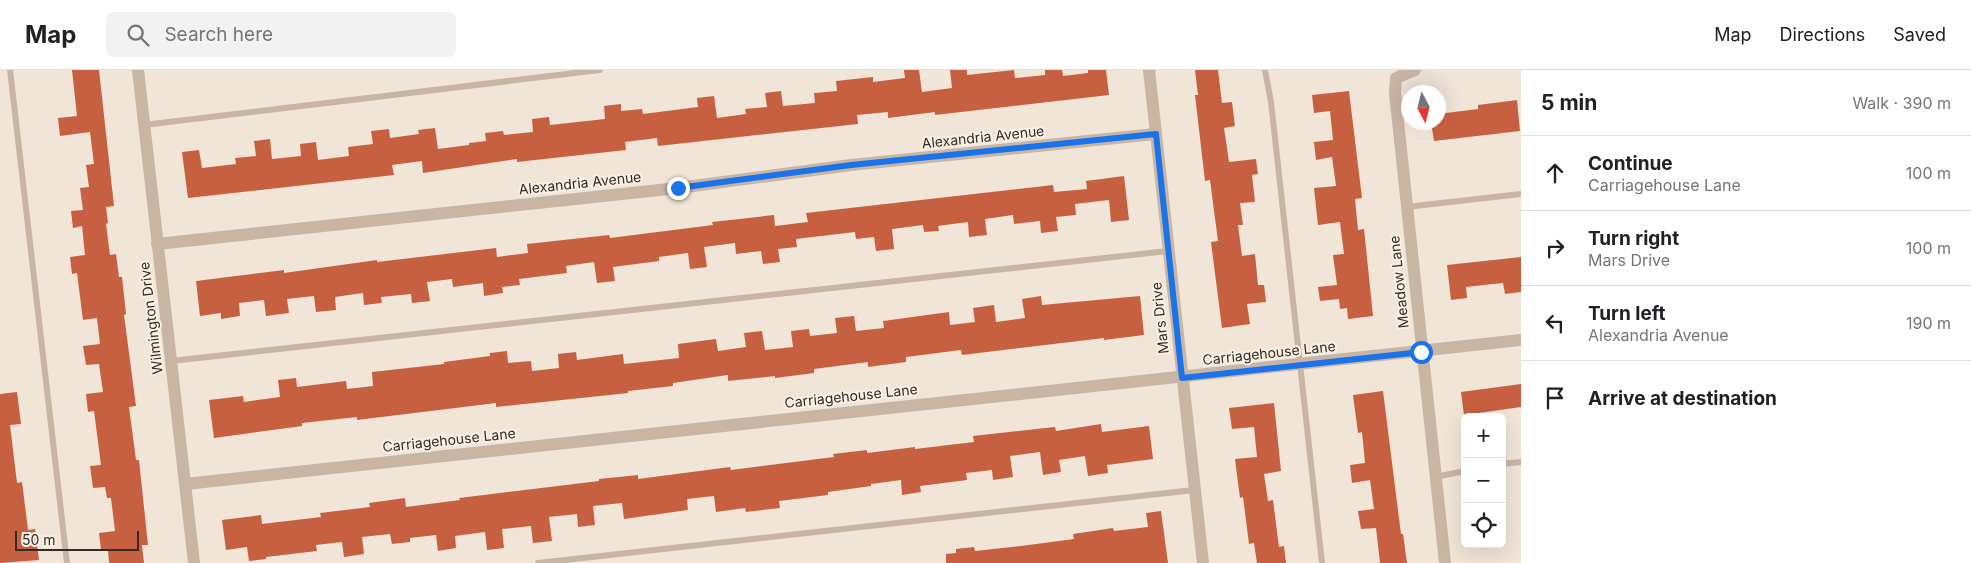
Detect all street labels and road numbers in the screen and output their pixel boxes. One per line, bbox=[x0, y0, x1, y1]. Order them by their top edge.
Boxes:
street label: Alexandria Avenue bbox=[921, 122, 1045, 151]
street label: Alexandria Avenue bbox=[518, 168, 642, 197]
street label: Meadow Lane bbox=[1385, 235, 1412, 329]
street label: Wilmington Drive bbox=[135, 261, 166, 375]
street label: Mars Drive bbox=[1147, 281, 1172, 355]
street label: Carriagehouse Lane bbox=[1202, 337, 1336, 368]
street label: Carriagehouse Lane bbox=[784, 380, 918, 411]
street label: Carriagehouse Lane bbox=[382, 424, 516, 455]

